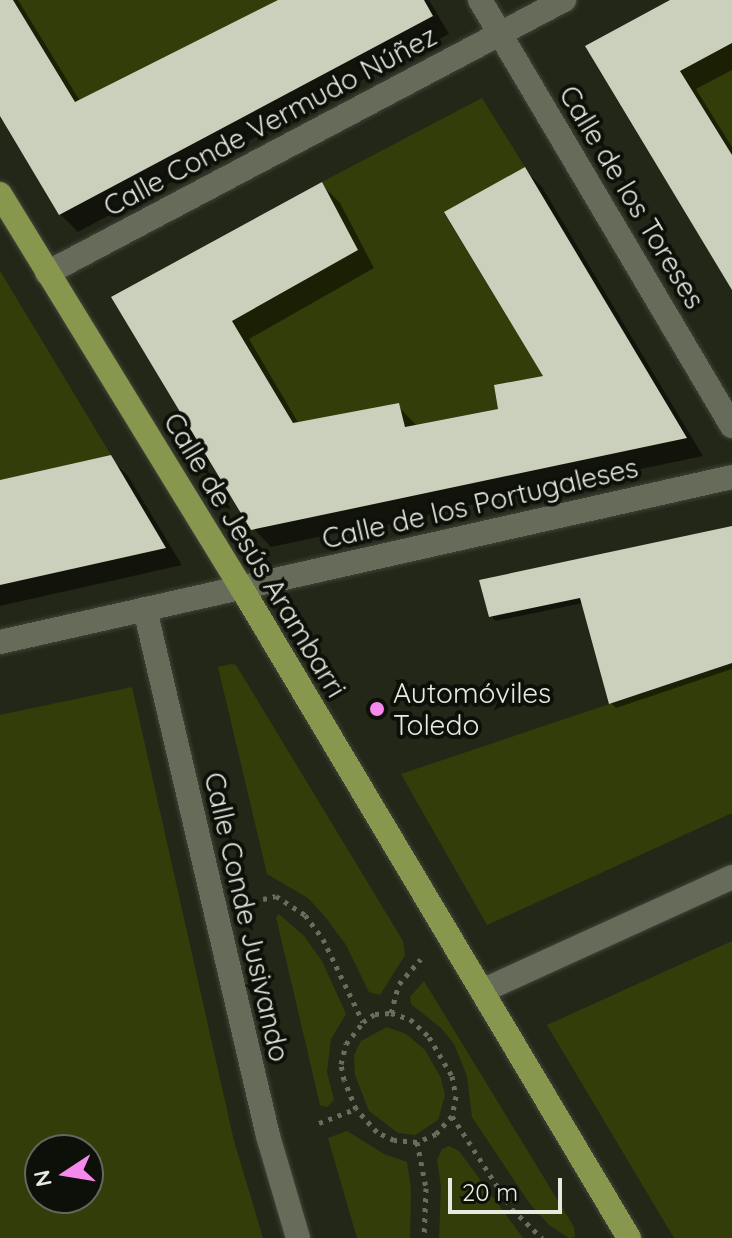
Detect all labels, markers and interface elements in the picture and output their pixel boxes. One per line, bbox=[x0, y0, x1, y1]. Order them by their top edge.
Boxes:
street label: Calle Conde Vermudo Núñez bbox=[98, 19, 442, 223]
street label: Calle de los Toreses bbox=[552, 79, 712, 315]
street label: Calle de Jesús Arambarri bbox=[157, 407, 353, 703]
street label: Calle de los Portugaleses bbox=[319, 450, 641, 556]
place label: Automóviles Toledo bbox=[393, 676, 551, 742]
marker: Automóviles Toledo bbox=[368, 700, 386, 718]
street label: Calle Conde Jusivando bbox=[197, 769, 297, 1065]
north arrow bbox=[24, 1134, 104, 1214]
scale bar bbox=[452, 1162, 566, 1212]
text: N bbox=[27, 1168, 58, 1189]
text: 20 m bbox=[462, 1177, 518, 1207]

